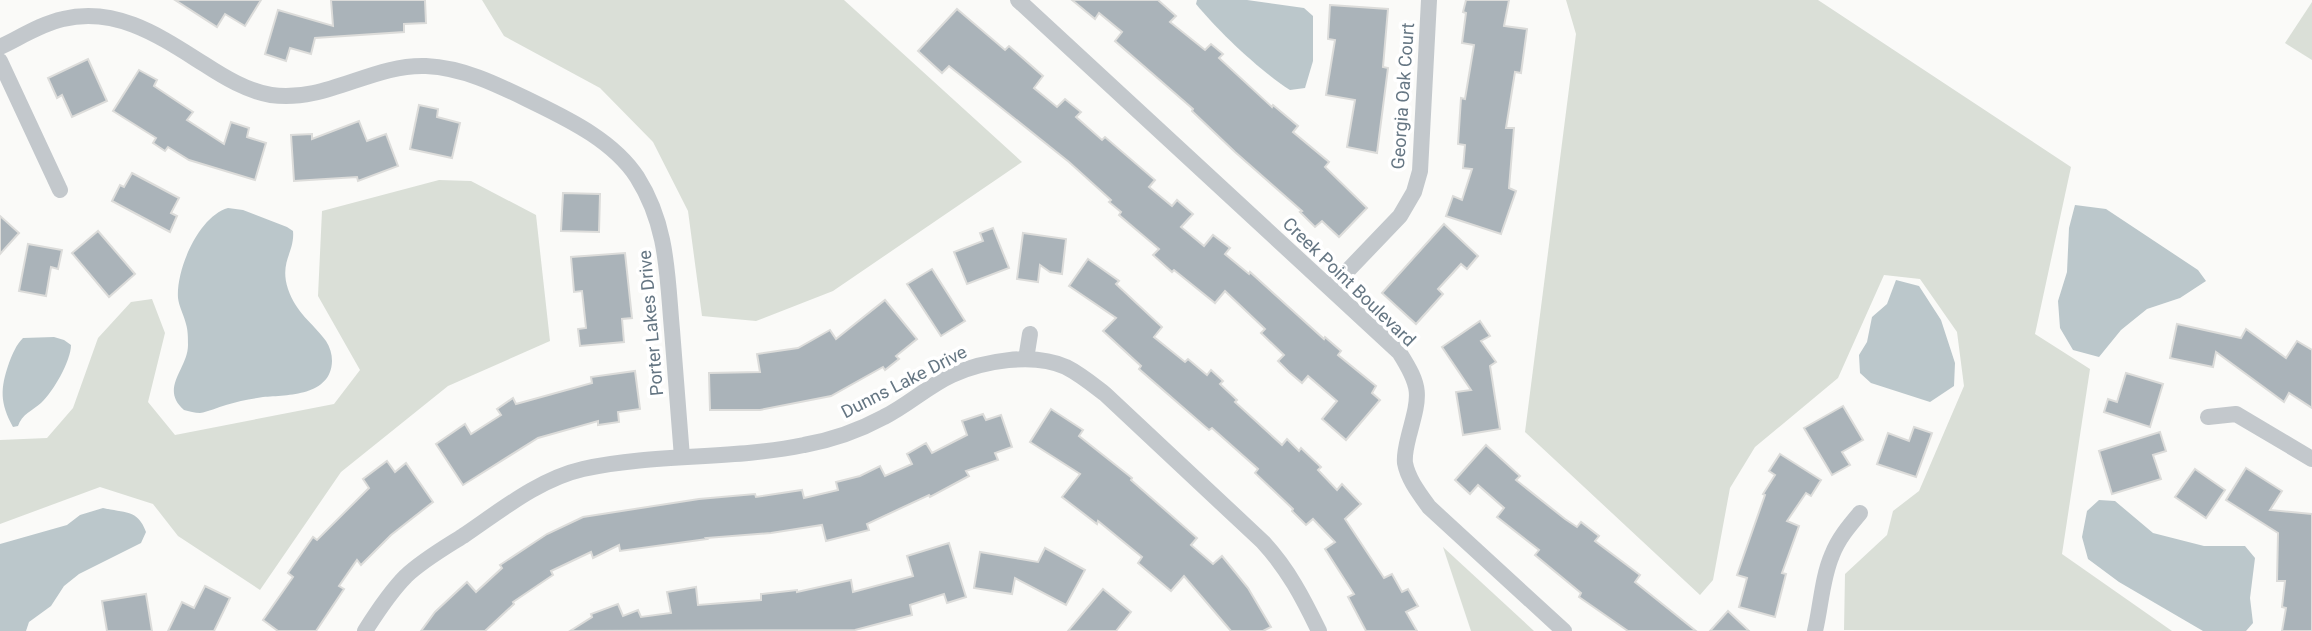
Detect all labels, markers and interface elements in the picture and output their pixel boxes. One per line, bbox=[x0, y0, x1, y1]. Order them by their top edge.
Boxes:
street label: Georgia Oak Court bbox=[1387, 22, 1418, 170]
street label: Creek Point Boulevard bbox=[1279, 213, 1420, 350]
street label: Porter Lakes Drive bbox=[634, 249, 667, 397]
street label: Dunns Lake Drive bbox=[837, 341, 970, 422]

